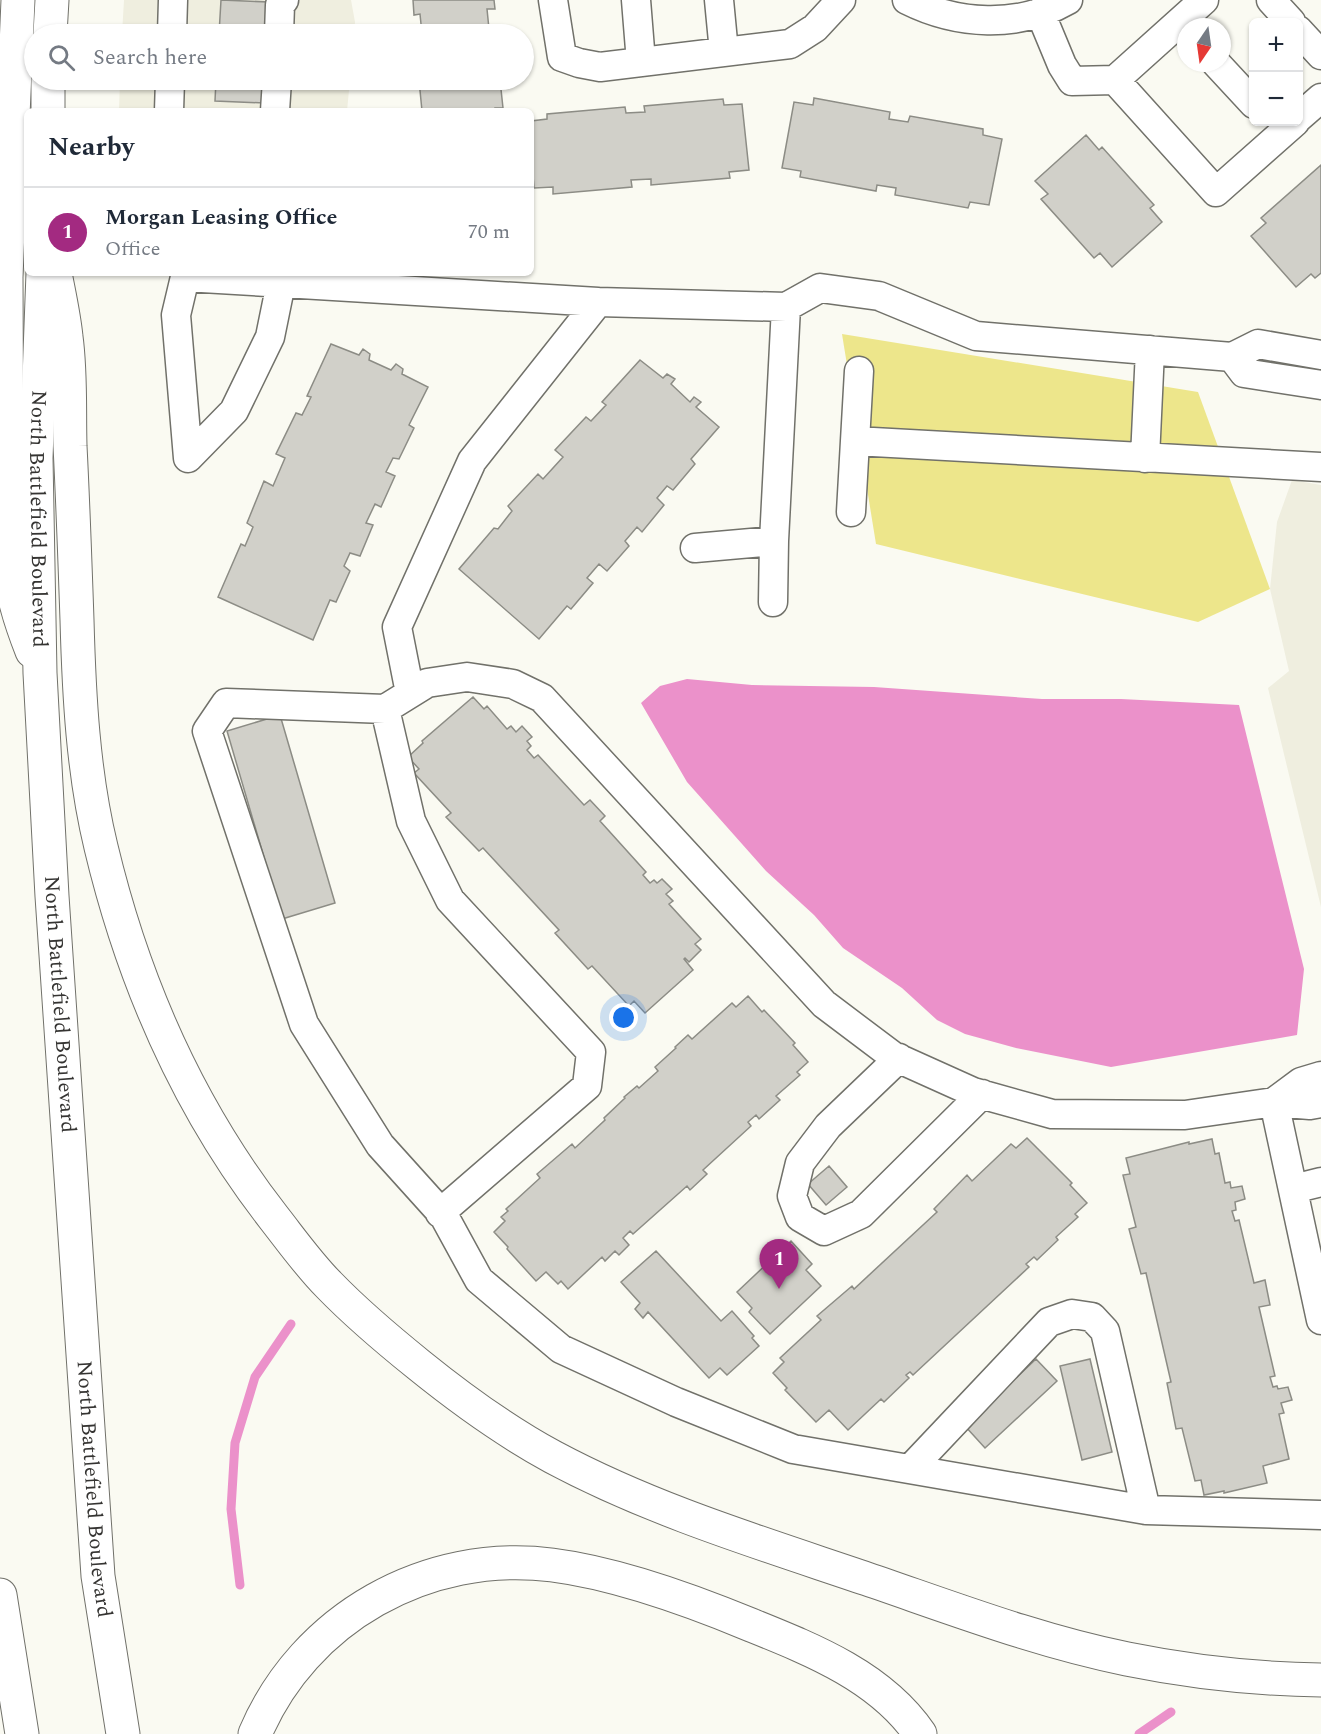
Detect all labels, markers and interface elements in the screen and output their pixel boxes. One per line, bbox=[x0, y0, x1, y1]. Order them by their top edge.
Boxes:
north arrow bbox=[1177, 18, 1231, 72]
map controls bbox=[1249, 18, 1303, 126]
button: + bbox=[1249, 18, 1303, 72]
search box bbox=[24, 24, 534, 90]
icon: search bbox=[45, 41, 78, 74]
text: Search here bbox=[93, 41, 207, 74]
button: − bbox=[1249, 72, 1303, 126]
text: Nearby bbox=[48, 127, 134, 167]
text: Morgan Leasing Office bbox=[105, 201, 337, 234]
text: 1 bbox=[62, 217, 73, 247]
text: 70 m bbox=[468, 217, 510, 247]
text: Office bbox=[105, 234, 161, 264]
street label: North Battlefield Boulevard bbox=[20, 389, 56, 648]
street label: North Battlefield Boulevard bbox=[35, 875, 84, 1134]
your location bbox=[609, 1003, 638, 1032]
pin: 1 bbox=[760, 1240, 798, 1289]
street label: North Battlefield Boulevard bbox=[67, 1359, 120, 1620]

